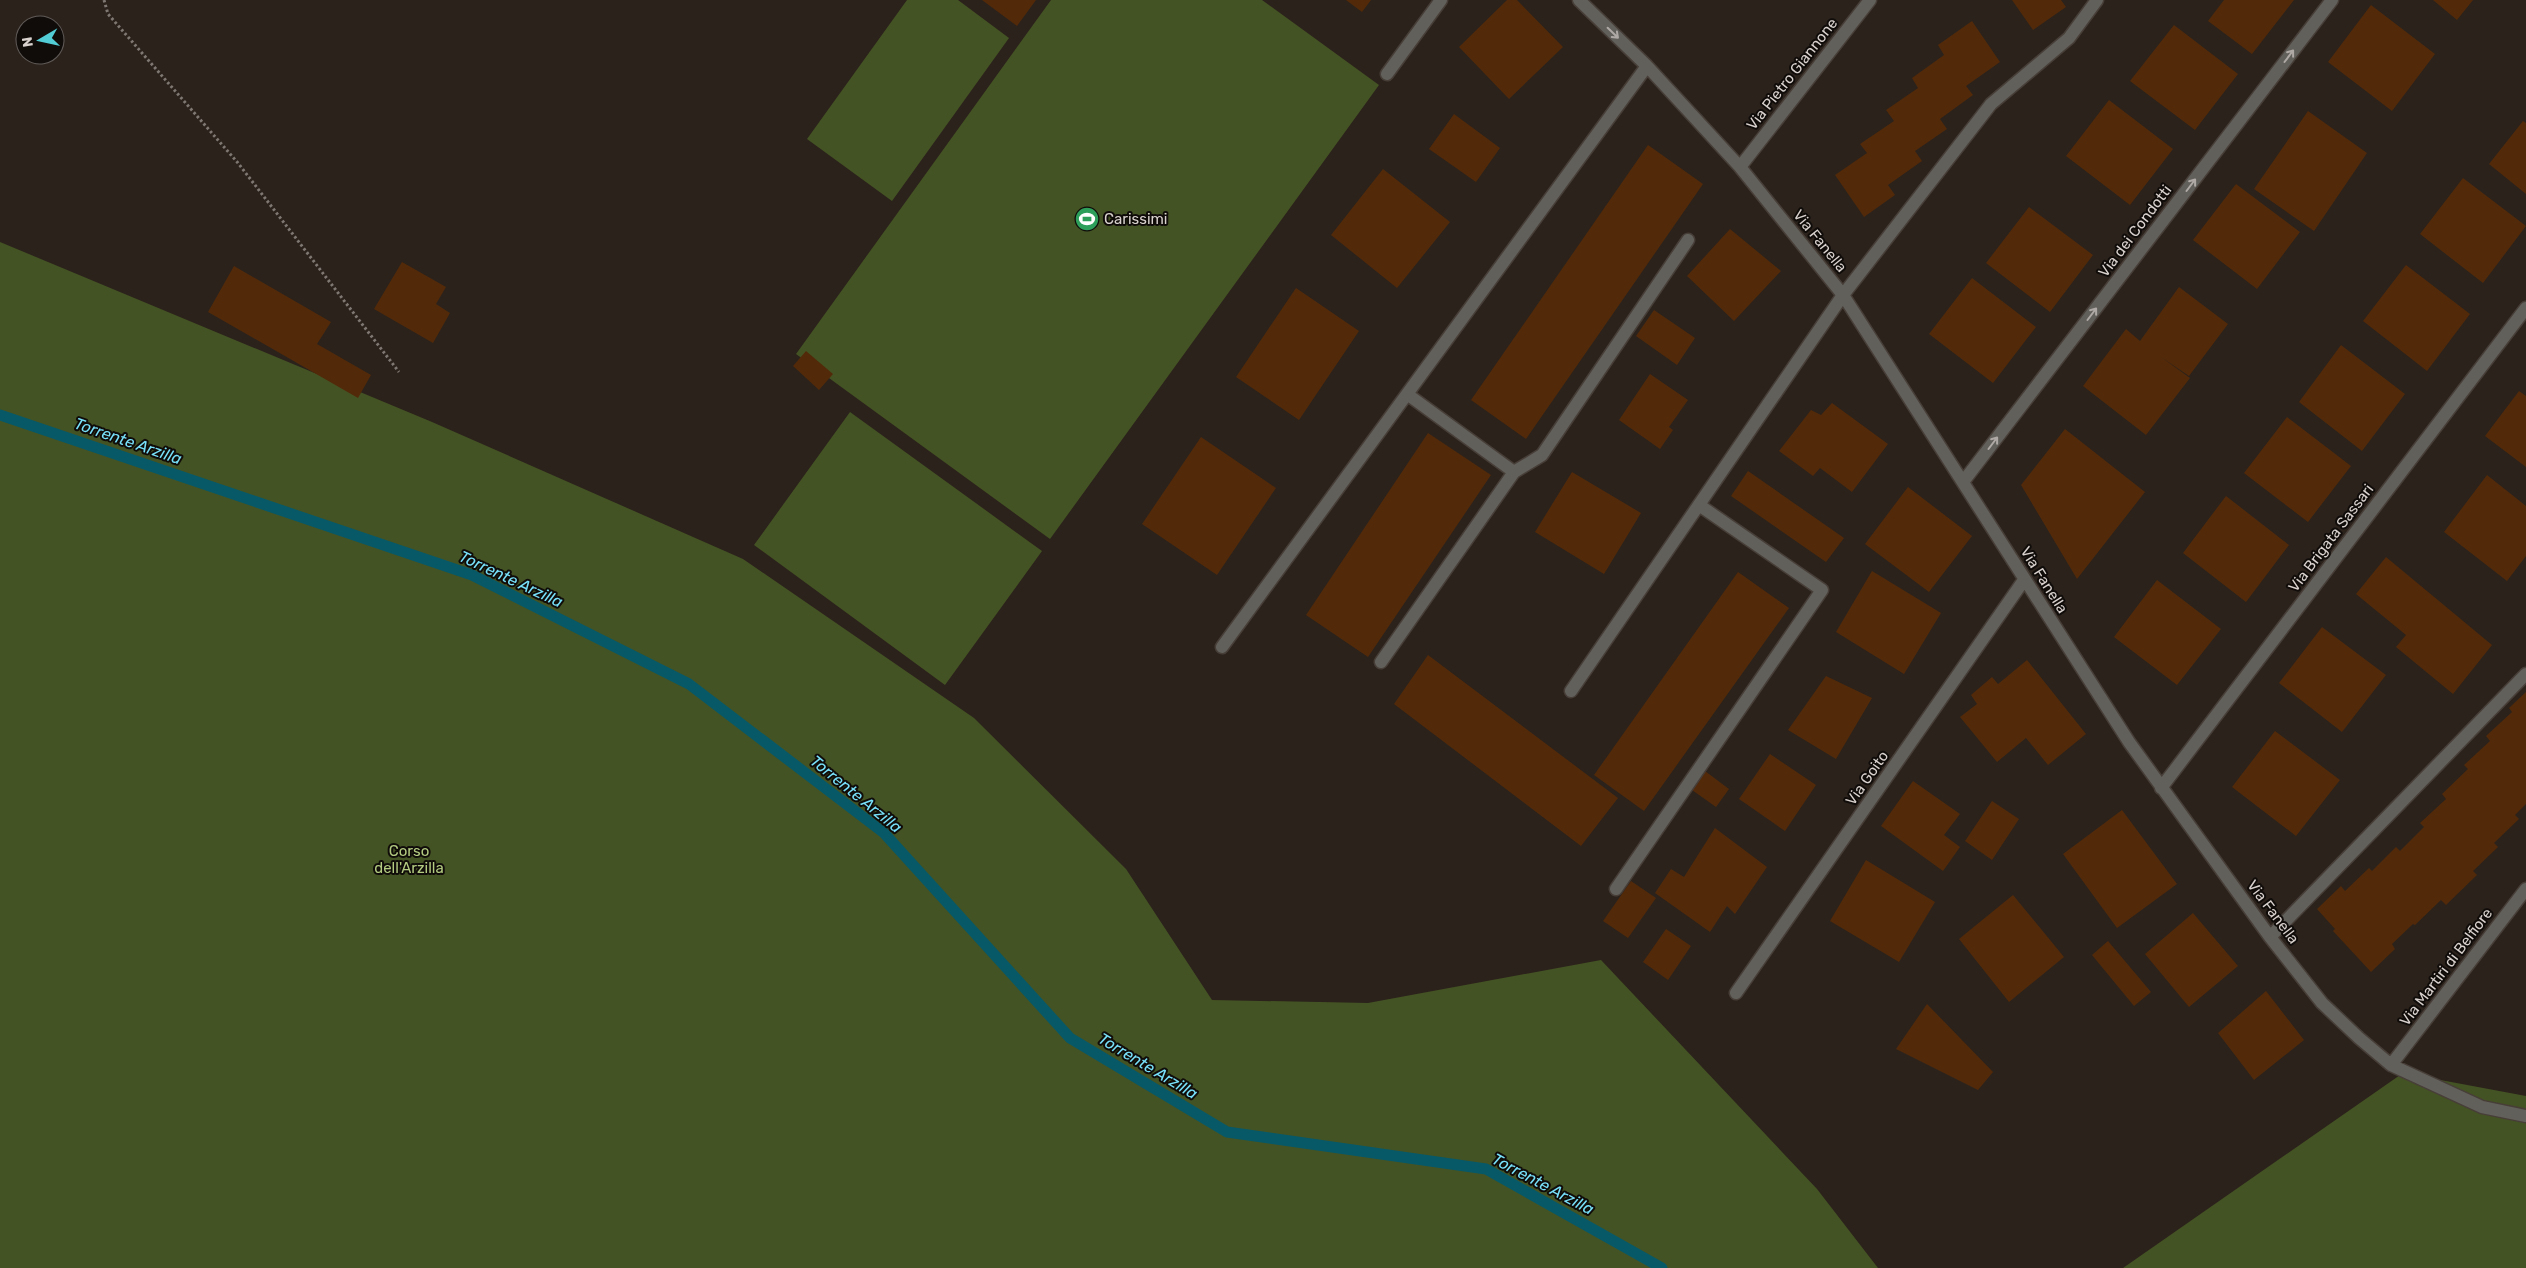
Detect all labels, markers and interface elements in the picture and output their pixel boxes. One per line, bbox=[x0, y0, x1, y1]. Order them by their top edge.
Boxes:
street label: Via Pietro Giannone bbox=[1743, 14, 1841, 134]
north arrow bbox=[15, 15, 65, 65]
one-way arrow bbox=[1607, 27, 1619, 39]
text: N bbox=[18, 36, 37, 48]
one-way arrow bbox=[2284, 50, 2295, 63]
one-way arrow bbox=[2185, 179, 2196, 192]
street label: Via dei Condotti bbox=[2095, 181, 2175, 281]
sports icon: Carissimi bbox=[1074, 206, 1100, 232]
street label: Via Fanella bbox=[1789, 206, 1851, 276]
place label: Carissimi bbox=[1104, 210, 1168, 228]
one-way arrow bbox=[2086, 308, 2097, 321]
water label: Torrente Arzilla bbox=[72, 414, 184, 468]
one-way arrow bbox=[1988, 436, 1998, 450]
street label: Via Brigata Sassari bbox=[2285, 481, 2377, 595]
street label: Via Fanella bbox=[2016, 543, 2072, 617]
water label: Torrente Arzilla bbox=[456, 547, 566, 611]
street label: Via Goito bbox=[1842, 747, 1892, 809]
water label: Torrente Arzilla bbox=[806, 751, 906, 837]
park label: Corso dell'Arzilla bbox=[374, 842, 444, 877]
street label: Via Fanella bbox=[2243, 877, 2303, 947]
street label: Via Martiri di Belfiore bbox=[2396, 905, 2496, 1029]
water label: Torrente Arzilla bbox=[1095, 1029, 1201, 1103]
water label: Torrente Arzilla bbox=[1489, 1149, 1597, 1219]

